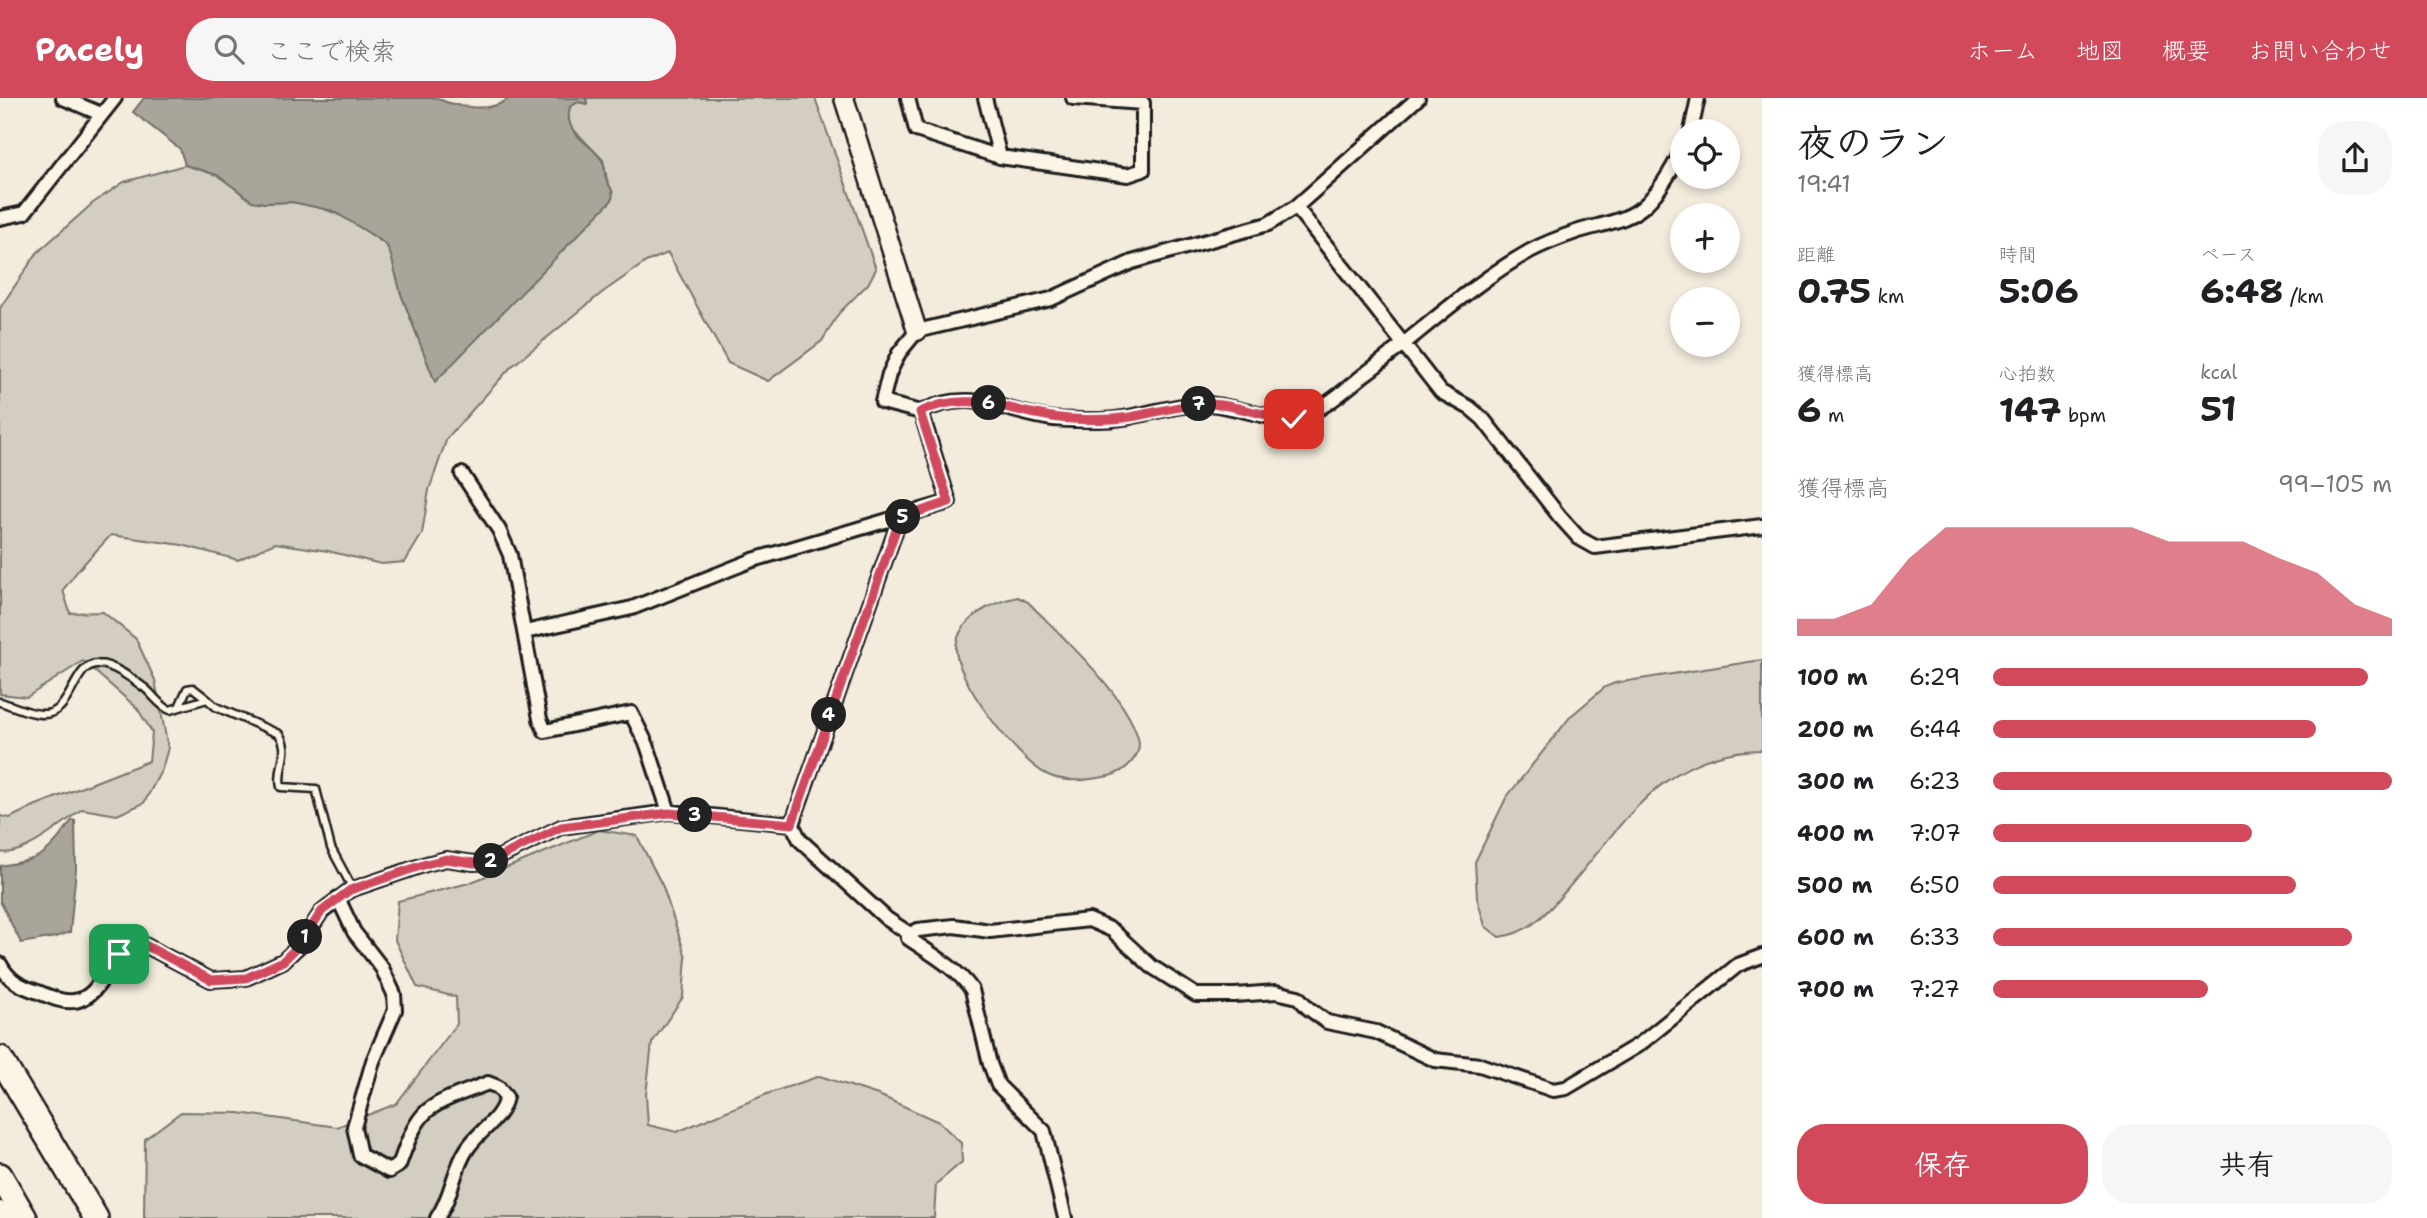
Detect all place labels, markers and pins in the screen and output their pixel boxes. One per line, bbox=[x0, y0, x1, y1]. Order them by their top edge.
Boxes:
pin: 6 bbox=[972, 386, 1006, 420]
pin: 7 bbox=[1182, 386, 1216, 422]
pin bbox=[1264, 389, 1324, 449]
pin: 5 bbox=[886, 500, 920, 534]
pin: 4 bbox=[812, 698, 846, 732]
pin: 3 bbox=[678, 798, 712, 832]
pin: 2 bbox=[474, 844, 508, 878]
pin: 1 bbox=[288, 920, 322, 954]
pin bbox=[89, 924, 149, 984]

